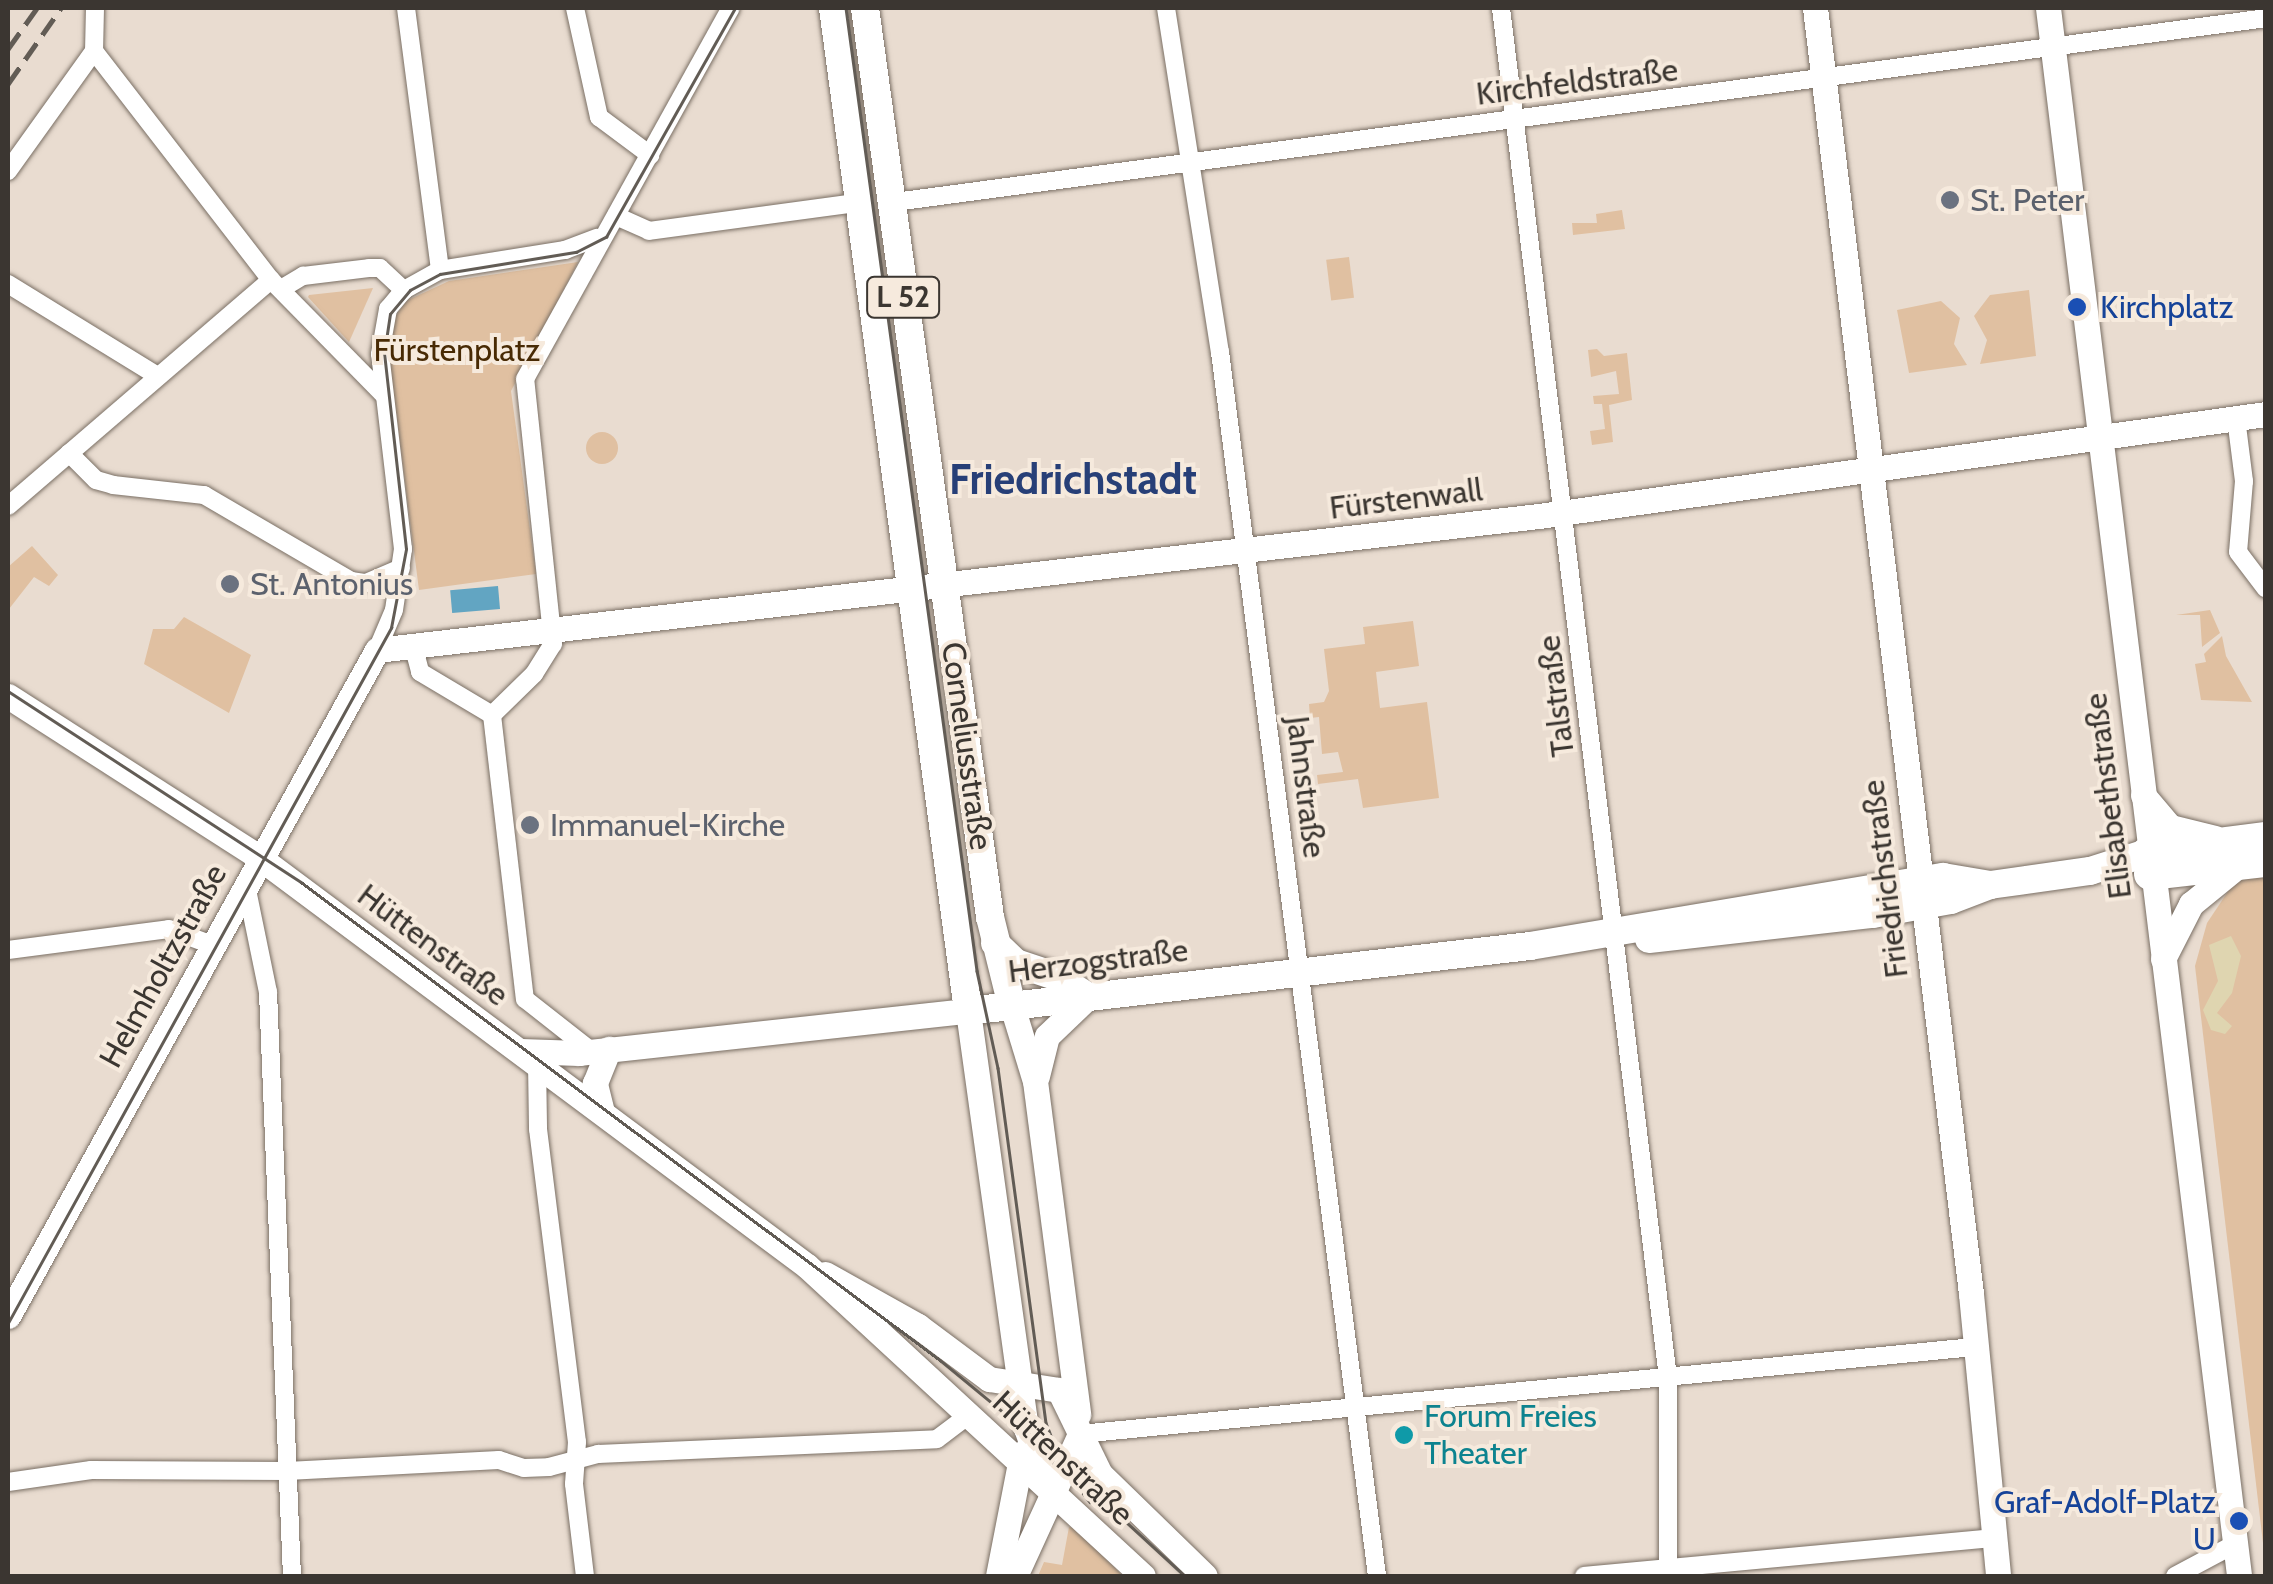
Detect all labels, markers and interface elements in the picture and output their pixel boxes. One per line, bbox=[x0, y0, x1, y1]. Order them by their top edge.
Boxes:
street label: Kirchfeldstraße bbox=[1474, 51, 1680, 113]
place label: St. Peter bbox=[1970, 181, 2084, 219]
marker: St. Peter bbox=[1939, 189, 1961, 211]
road number: L 52 bbox=[866, 272, 940, 322]
place label: Kirchplatz bbox=[2100, 288, 2234, 326]
marker: Kirchplatz bbox=[2064, 294, 2090, 320]
park label: Fürstenplatz bbox=[374, 331, 540, 369]
district label: Friedrichstadt bbox=[949, 454, 1197, 504]
street label: Fürstenwall bbox=[1327, 471, 1485, 527]
place label: St. Antonius bbox=[250, 565, 413, 603]
marker: St. Antonius bbox=[219, 573, 241, 595]
street label: Talstraße bbox=[1530, 633, 1582, 759]
street label: Corneliusstraße bbox=[933, 640, 1001, 852]
street label: Elisabethstraße bbox=[2076, 691, 2140, 901]
street label: Jahnstraße bbox=[1278, 714, 1334, 860]
street label: Friedrichstraße bbox=[1854, 778, 1916, 980]
place label: Immanuel-Kirche bbox=[550, 806, 785, 844]
marker: Immanuel-Kirche bbox=[519, 814, 541, 836]
street label: Helmholtzstraße bbox=[91, 858, 235, 1074]
street label: Hüttenstraße bbox=[350, 876, 516, 1014]
street label: Herzogstraße bbox=[1006, 931, 1190, 991]
street label: Hüttenstraße bbox=[985, 1383, 1141, 1533]
place label: Forum Freies Theater bbox=[1424, 1398, 1597, 1473]
marker: Forum Freies Theater bbox=[1393, 1424, 1415, 1446]
place label: Graf-Adolf-Platz U bbox=[1994, 1484, 2216, 1559]
marker: Graf-Adolf-Platz U bbox=[2226, 1508, 2252, 1534]

